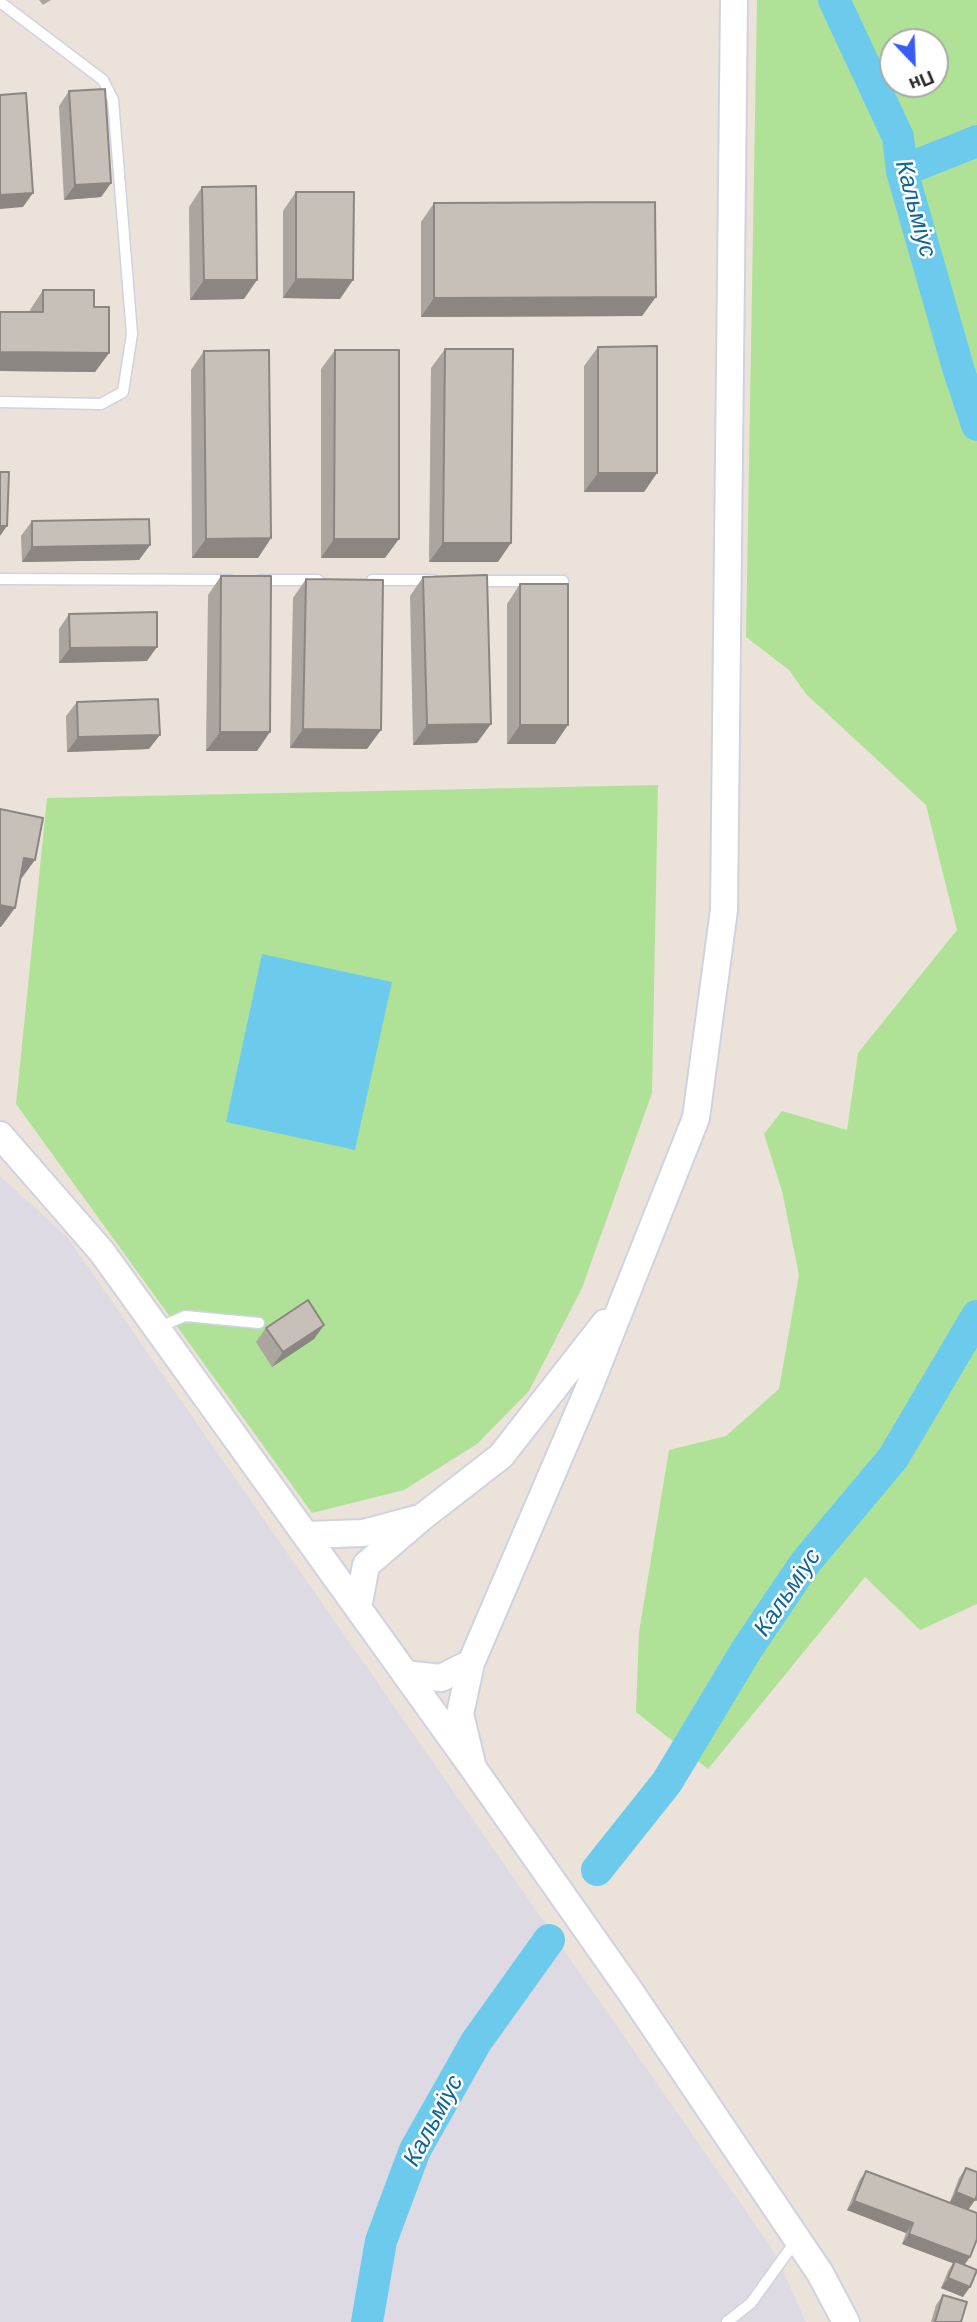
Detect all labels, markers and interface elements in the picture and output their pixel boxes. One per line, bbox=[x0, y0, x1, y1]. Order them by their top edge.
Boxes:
north arrow bbox=[879, 28, 949, 98]
text: Пн bbox=[906, 66, 937, 96]
water label: Кальміус bbox=[888, 157, 942, 261]
water label: Кальміус bbox=[748, 1544, 828, 1642]
water label: Кальміус bbox=[398, 2070, 470, 2172]

